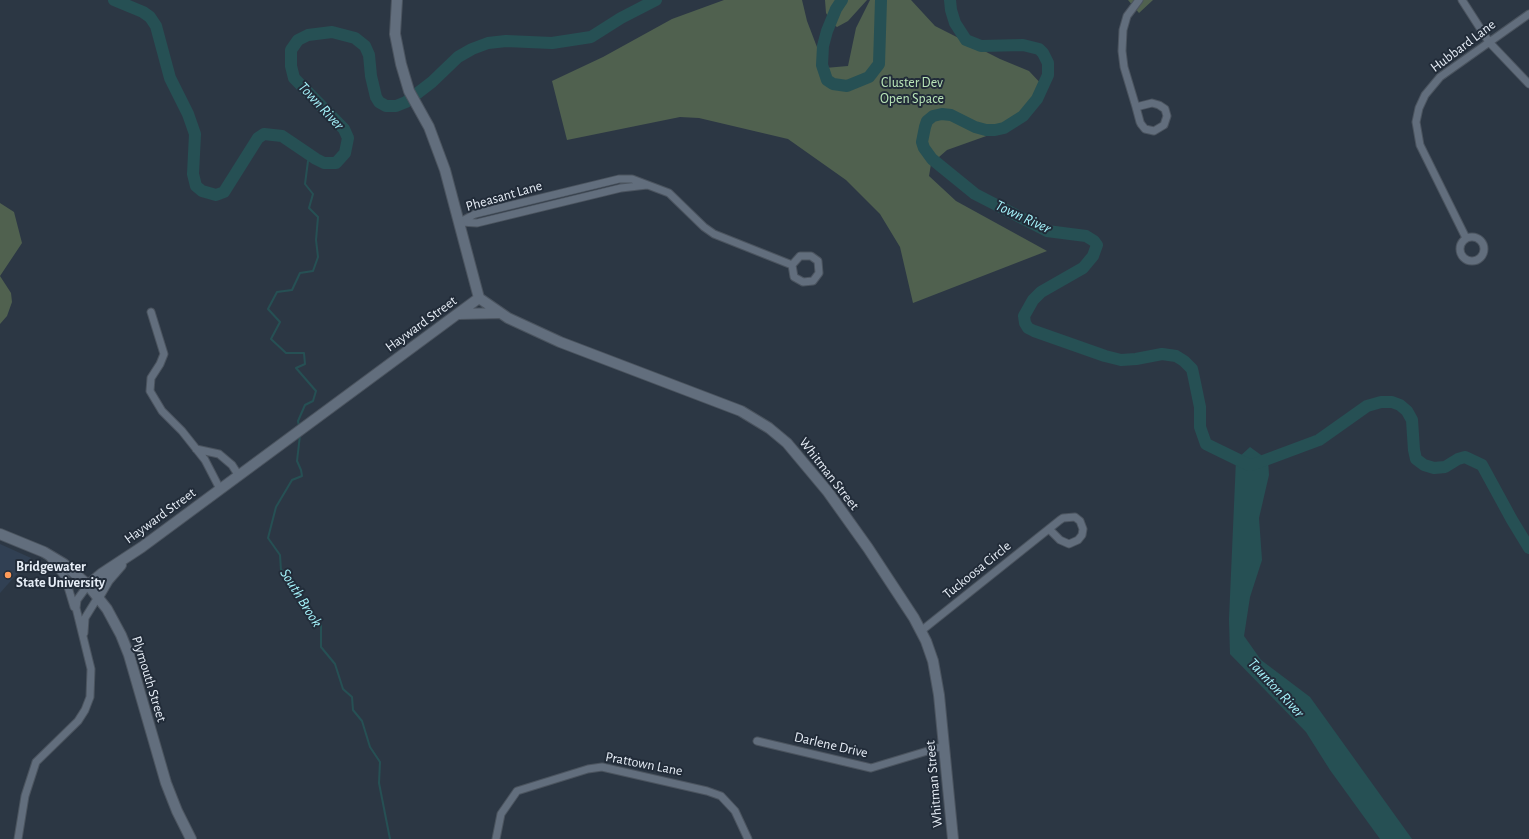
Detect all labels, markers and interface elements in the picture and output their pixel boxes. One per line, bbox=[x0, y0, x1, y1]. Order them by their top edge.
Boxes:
street label: Hubbard Lane bbox=[1427, 16, 1499, 76]
park label: Cluster Dev Open Space bbox=[880, 75, 944, 108]
water label: Town River bbox=[294, 78, 348, 134]
street label: Pheasant Lane bbox=[464, 177, 544, 215]
water label: Town River bbox=[992, 196, 1054, 238]
street label: Hayward Street bbox=[382, 292, 460, 356]
street label: Whitman Street bbox=[795, 434, 863, 514]
street label: Hayward Street bbox=[121, 484, 199, 548]
street label: Tuckoosa Circle bbox=[940, 537, 1014, 603]
place label: Bridgewater State University bbox=[16, 559, 105, 592]
water label: South Brook bbox=[276, 565, 326, 631]
marker: Bridgewater State University bbox=[3, 570, 13, 580]
street label: Plymouth Street bbox=[128, 634, 170, 724]
water label: Taunton River bbox=[1244, 655, 1308, 721]
street label: Darlene Drive bbox=[793, 728, 869, 762]
street label: Whitman Street bbox=[922, 740, 946, 828]
street label: Prattown Lane bbox=[604, 748, 684, 780]

